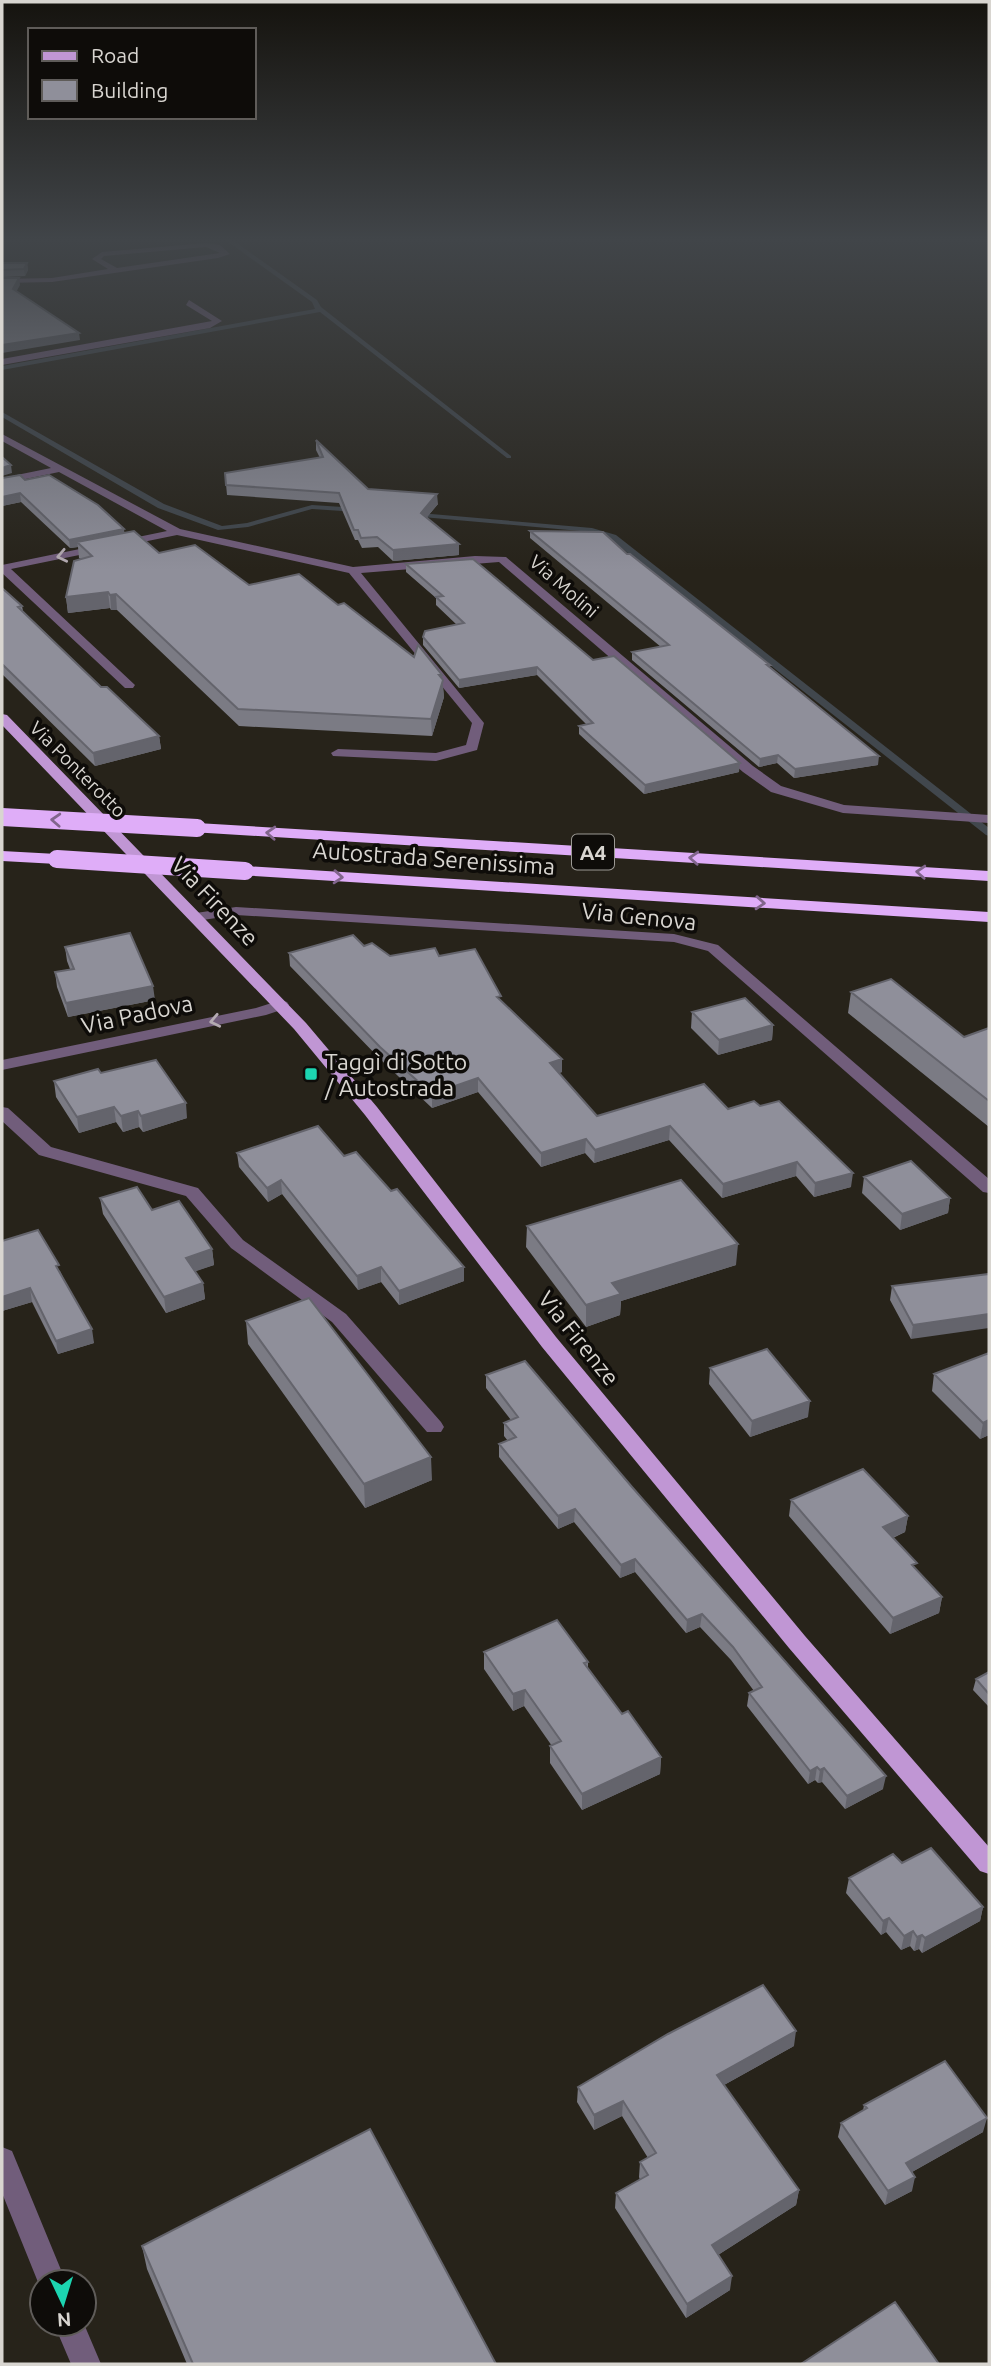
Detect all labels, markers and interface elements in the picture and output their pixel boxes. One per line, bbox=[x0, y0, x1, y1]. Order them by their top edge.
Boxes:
legend bbox=[28, 28, 256, 119]
text: Road bbox=[91, 43, 139, 67]
text: Building bbox=[91, 78, 168, 102]
one-way arrow bbox=[56, 547, 68, 562]
street label: Via Molini bbox=[525, 550, 603, 622]
street label: Via Ponterotto bbox=[25, 716, 131, 822]
one-way arrow bbox=[50, 813, 61, 828]
one-way arrow bbox=[266, 826, 277, 841]
road number: A4 bbox=[572, 834, 614, 870]
street label: Autostrada Serenissima bbox=[312, 837, 556, 879]
one-way arrow bbox=[688, 851, 699, 866]
street label: Via Firenze bbox=[167, 852, 263, 950]
one-way arrow bbox=[915, 865, 926, 880]
one-way arrow bbox=[333, 869, 344, 884]
one-way arrow bbox=[755, 895, 766, 910]
street label: Via Genova bbox=[580, 898, 698, 934]
street label: Via Padova bbox=[79, 990, 195, 1038]
one-way arrow bbox=[209, 1013, 221, 1028]
place label: Taggì di Sotto / Autostrada bbox=[324, 1049, 467, 1100]
marker: Taggì di Sotto / Autostrada bbox=[303, 1066, 319, 1082]
street label: Via Firenze bbox=[534, 1286, 624, 1390]
north arrow bbox=[28, 2268, 98, 2338]
text: N bbox=[56, 2308, 72, 2331]

